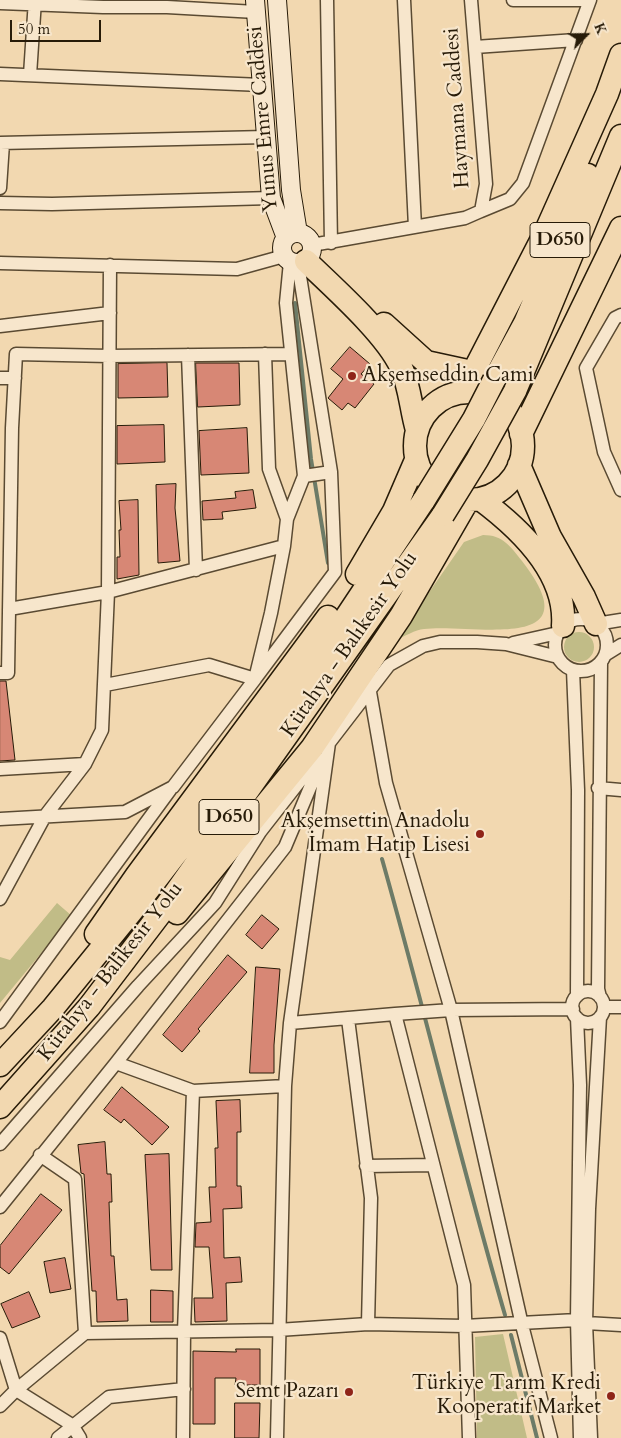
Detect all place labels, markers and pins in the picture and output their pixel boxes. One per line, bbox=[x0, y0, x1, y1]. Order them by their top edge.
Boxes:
place label: Akşemseddin Cami bbox=[362, 363, 534, 389]
marker: Akşemseddin Cami bbox=[346, 370, 358, 382]
place label: Akşemsettin Anadolu İmam Hatip Lisesi bbox=[281, 809, 470, 859]
marker: Akşemsettin Anadolu İmam Hatip Lisesi bbox=[474, 828, 486, 840]
place label: Türkiye Tarım Kredi Kooperatif Market bbox=[412, 1371, 601, 1421]
place label: Semt Pazarı bbox=[235, 1379, 339, 1405]
marker: Semt Pazarı bbox=[343, 1386, 355, 1398]
marker: Türkiye Tarım Kredi Kooperatif Market bbox=[605, 1390, 617, 1402]

